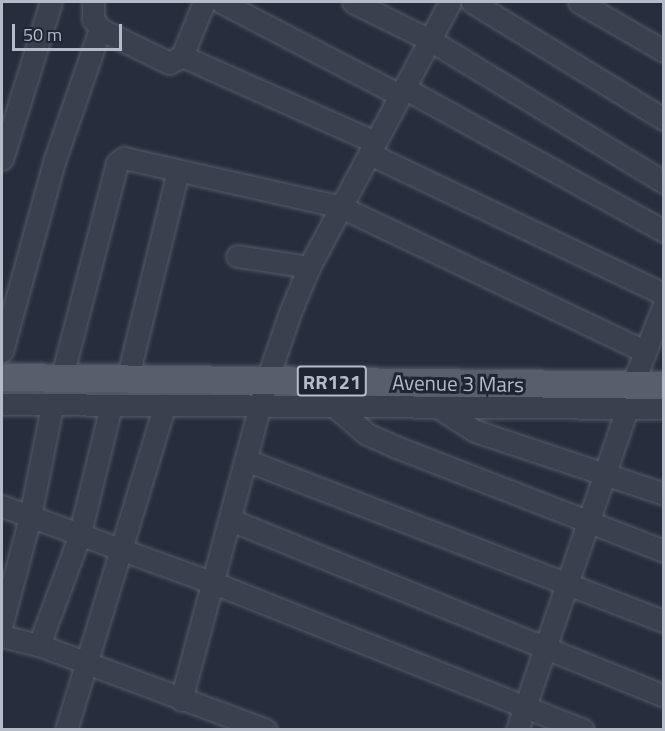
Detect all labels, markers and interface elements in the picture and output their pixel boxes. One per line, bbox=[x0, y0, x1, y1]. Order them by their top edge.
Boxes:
scale bar bbox=[15, 12, 124, 50]
text: 50 m bbox=[23, 21, 62, 48]
road number: RR121 bbox=[296, 364, 368, 398]
street label: Avenue 3 Mars bbox=[392, 369, 524, 397]

